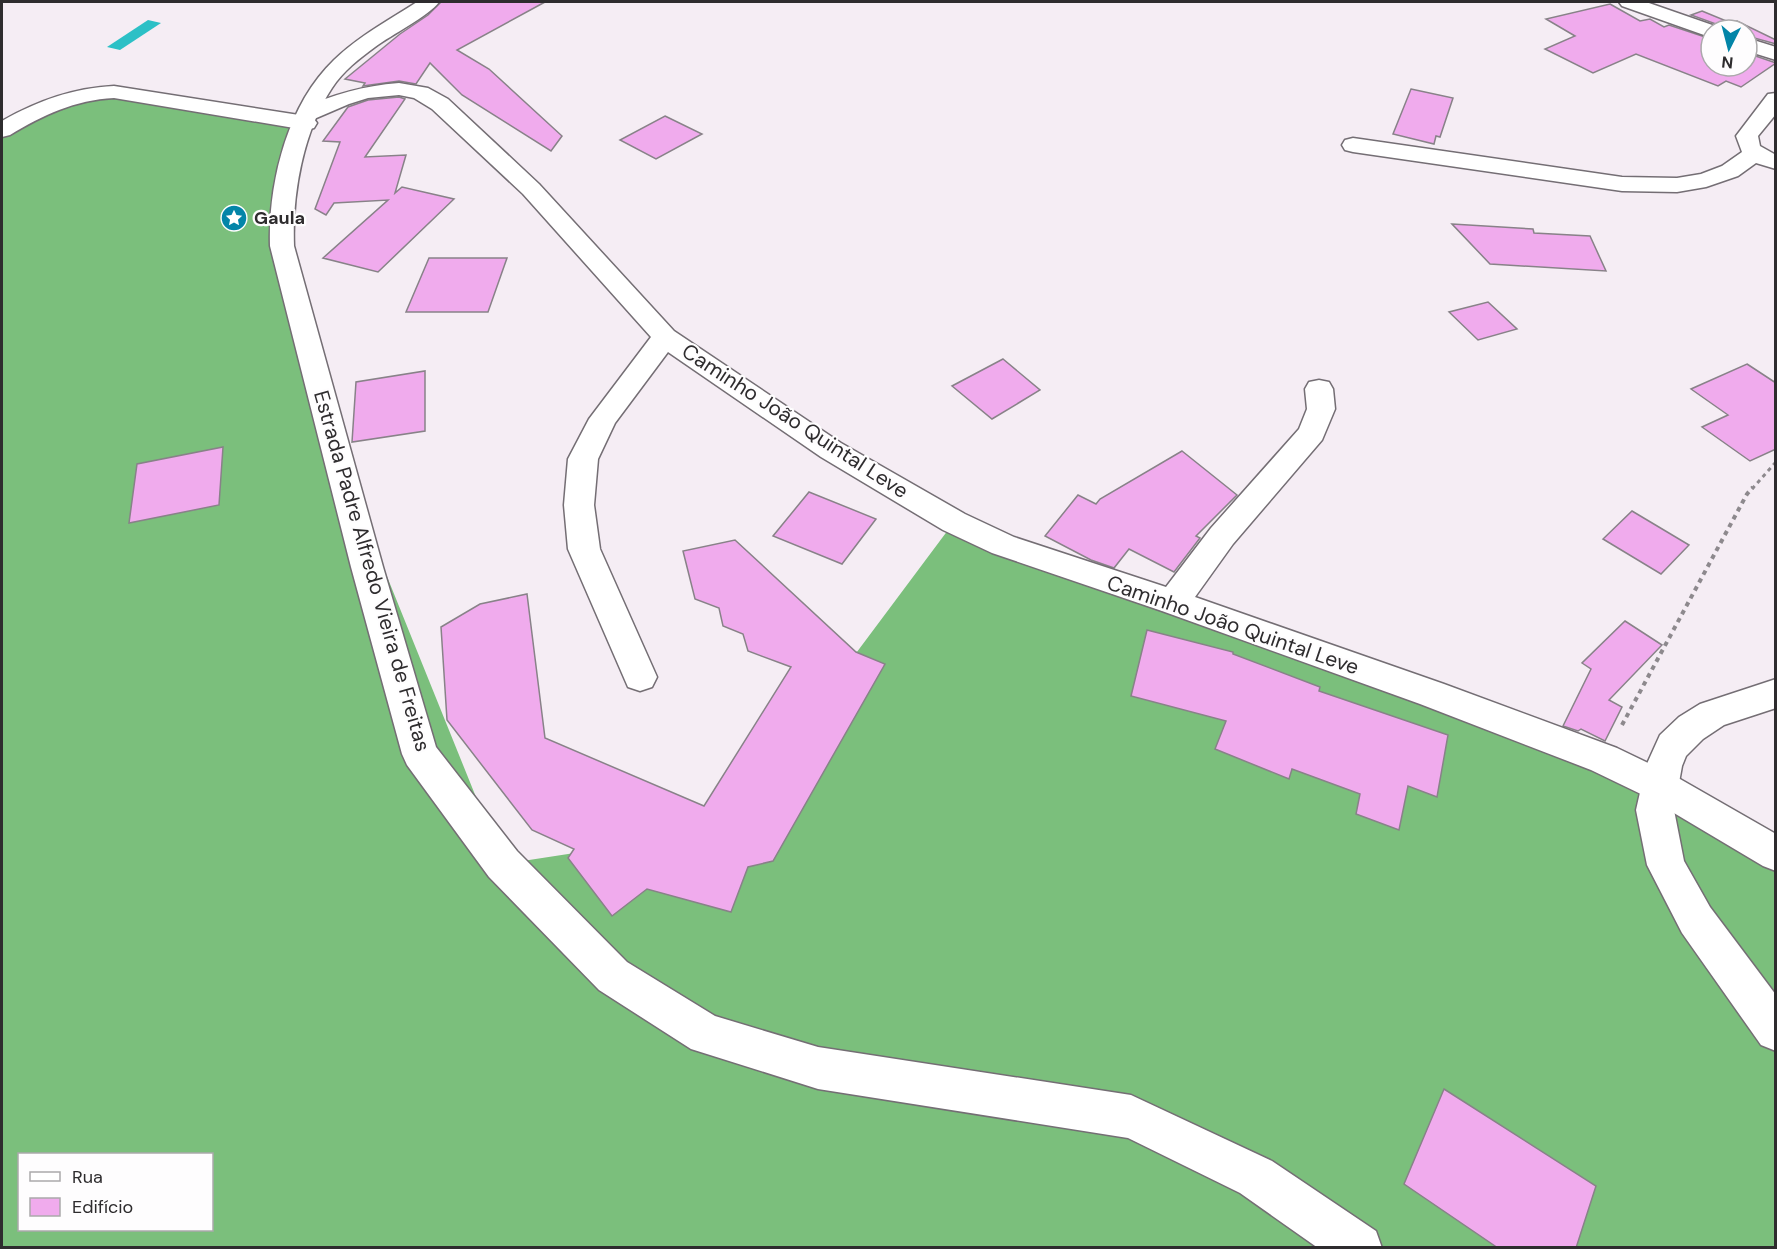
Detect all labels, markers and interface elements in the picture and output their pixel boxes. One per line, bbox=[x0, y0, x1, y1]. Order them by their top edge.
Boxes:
north arrow bbox=[1699, 18, 1759, 78]
text: N bbox=[1721, 51, 1734, 73]
place icon: Gaula bbox=[219, 203, 249, 233]
place label: Gaula bbox=[254, 206, 305, 230]
street label: Caminho João Quintal Leve bbox=[676, 337, 914, 505]
street label: Estrada Padre Alfredo Vieira de Freitas bbox=[307, 387, 437, 755]
street label: Caminho João Quintal Leve bbox=[1103, 569, 1363, 681]
legend bbox=[18, 1153, 213, 1231]
text: Rua bbox=[72, 1165, 103, 1189]
text: Edifício bbox=[72, 1195, 133, 1219]

